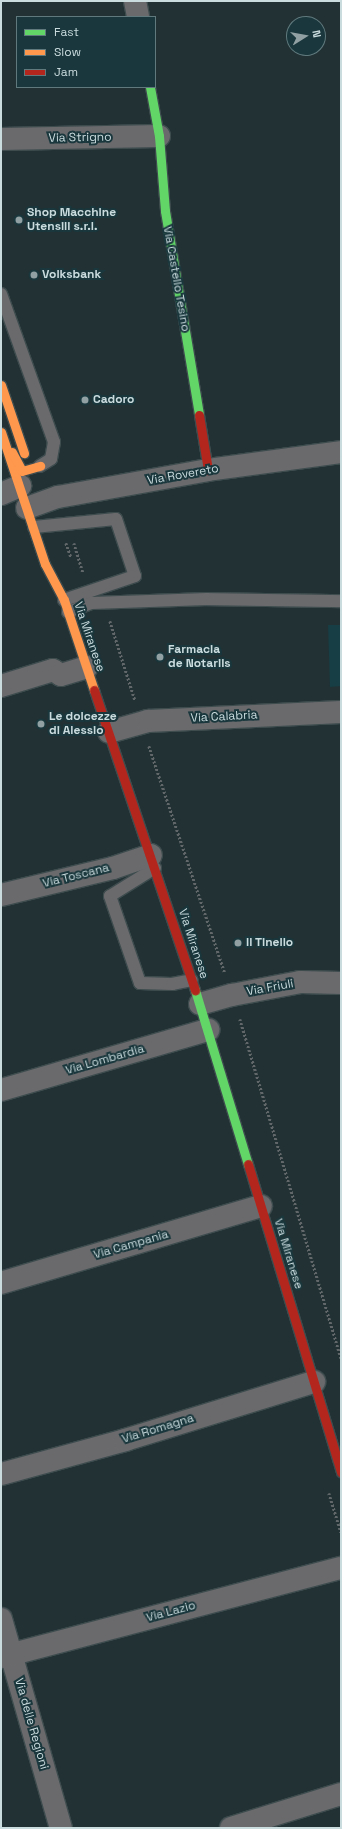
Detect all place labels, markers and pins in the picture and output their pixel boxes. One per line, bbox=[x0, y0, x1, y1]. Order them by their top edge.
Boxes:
place label: Shop Macchine Utensili s.r.l. bbox=[27, 206, 116, 234]
marker: Shop Macchine Utensili s.r.l. bbox=[14, 215, 24, 225]
place label: Volksbank bbox=[42, 268, 101, 282]
marker: Volksbank bbox=[29, 270, 39, 280]
place label: Cadoro bbox=[93, 393, 134, 407]
marker: Cadoro bbox=[80, 395, 90, 405]
place label: Farmacia de Notariis bbox=[168, 643, 231, 671]
marker: Farmacia de Notariis bbox=[155, 652, 165, 662]
place label: Le dolcezze di Alessio bbox=[49, 710, 117, 738]
marker: Le dolcezze di Alessio bbox=[36, 719, 46, 729]
place label: Il Tinello bbox=[246, 936, 294, 950]
marker: Il Tinello bbox=[233, 938, 243, 948]

